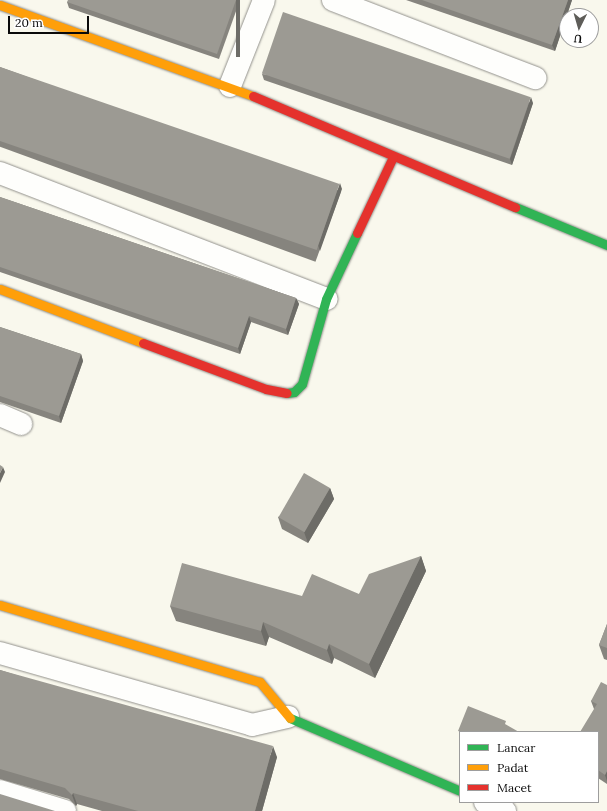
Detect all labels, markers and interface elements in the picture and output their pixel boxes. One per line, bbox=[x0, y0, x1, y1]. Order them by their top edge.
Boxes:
scale bar bbox=[10, 8, 91, 34]
north arrow bbox=[559, 8, 599, 48]
text: 20 m bbox=[15, 15, 43, 30]
text: U bbox=[573, 32, 583, 46]
legend bbox=[459, 731, 599, 803]
text: Lancar bbox=[497, 740, 535, 755]
text: Padat bbox=[497, 760, 528, 775]
text: Macet bbox=[497, 780, 532, 795]

